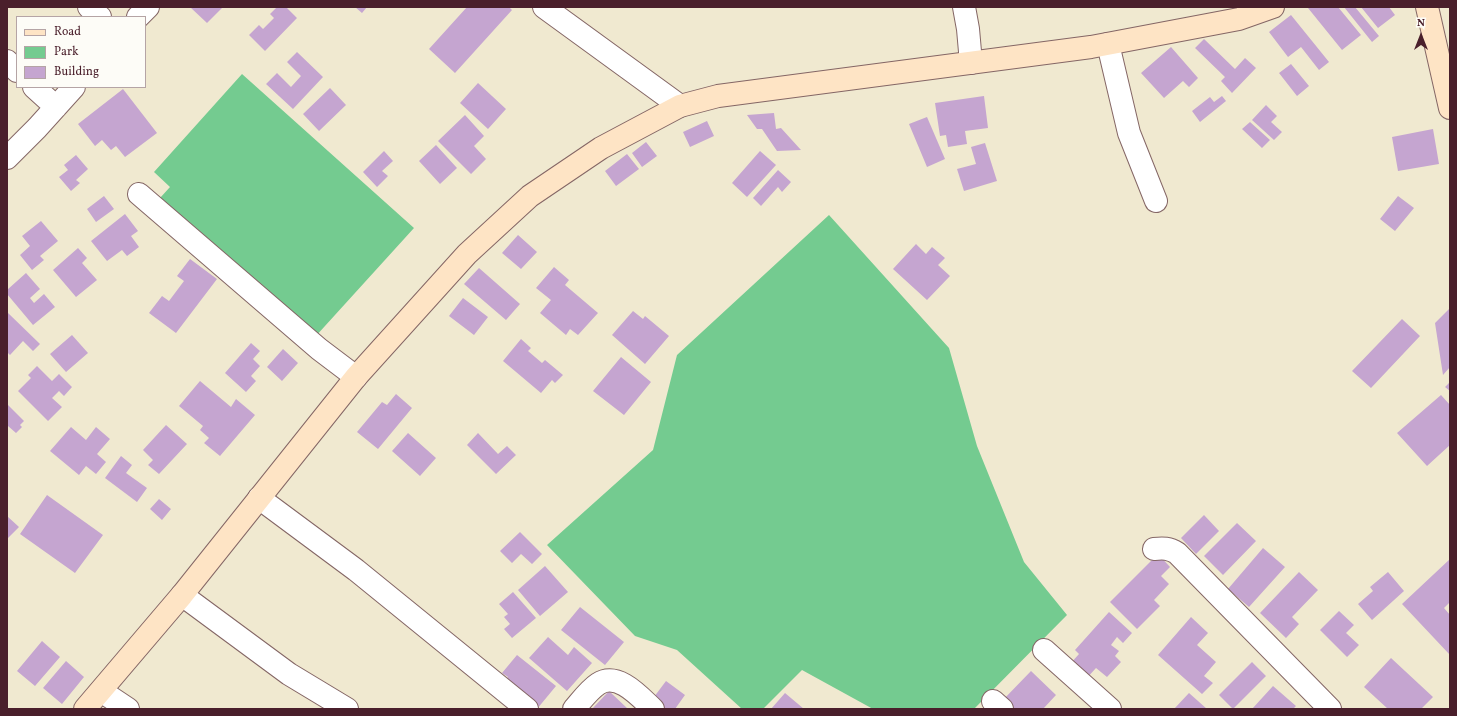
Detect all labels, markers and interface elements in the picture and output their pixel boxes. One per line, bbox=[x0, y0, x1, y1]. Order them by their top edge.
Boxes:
legend bbox=[16, 16, 146, 88]
north arrow bbox=[1401, 16, 1441, 56]
text: N bbox=[1417, 16, 1425, 31]
text: Road bbox=[54, 24, 81, 40]
text: Park bbox=[54, 44, 79, 60]
text: Building bbox=[54, 64, 99, 80]

